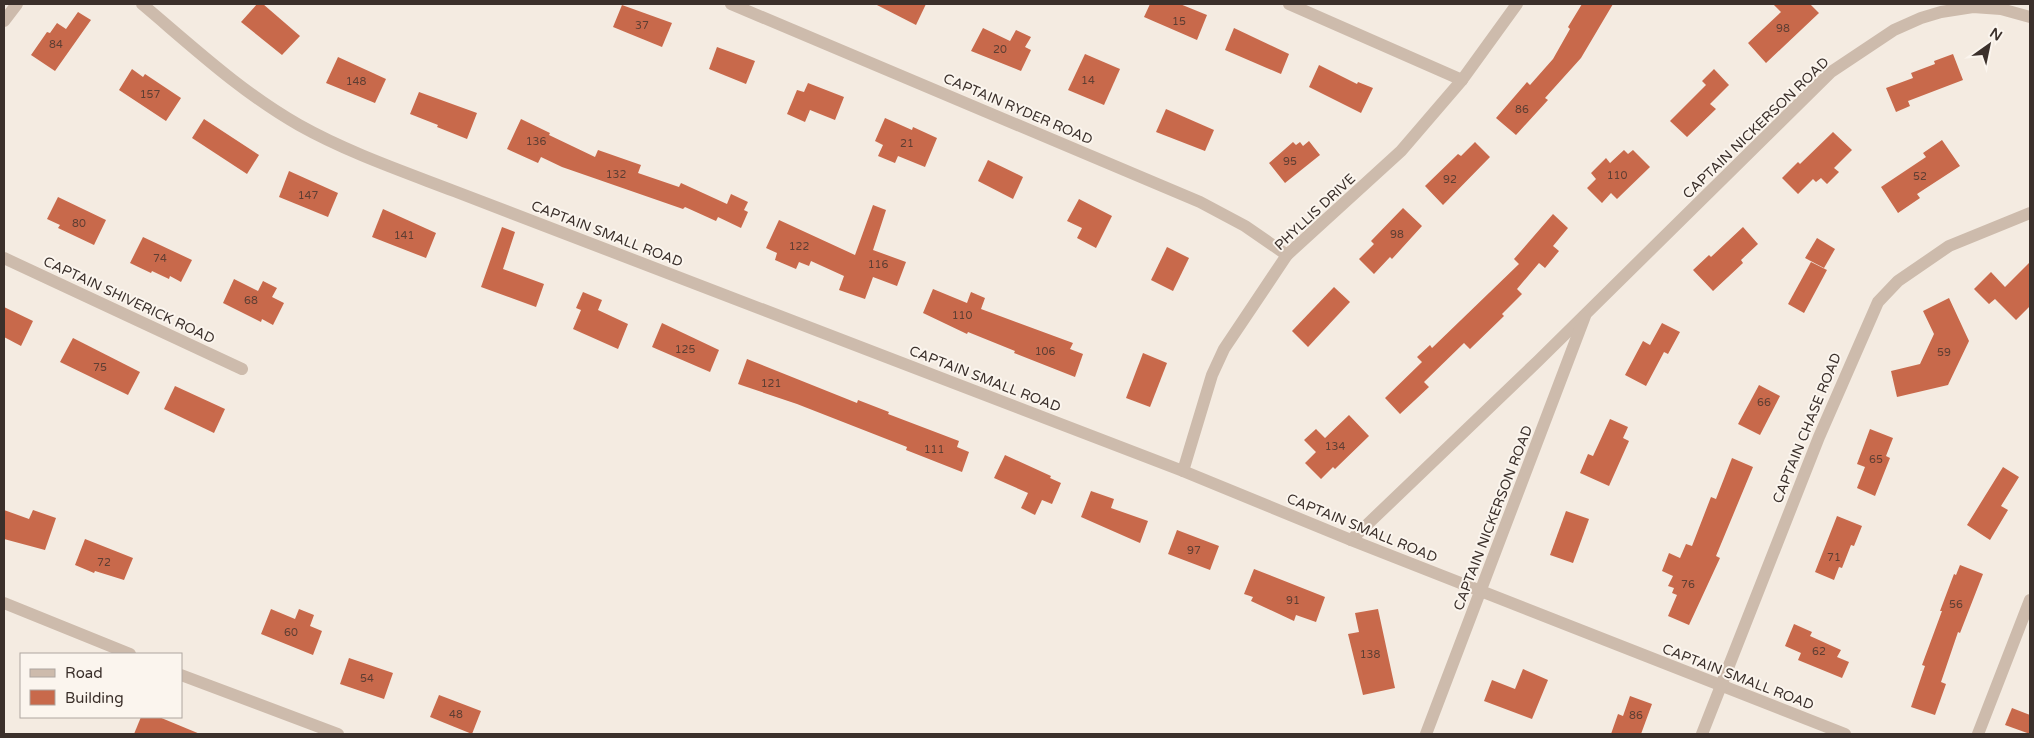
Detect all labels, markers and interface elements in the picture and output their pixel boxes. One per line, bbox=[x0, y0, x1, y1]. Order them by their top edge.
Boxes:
house number: 15 bbox=[1172, 15, 1186, 28]
house number: 37 bbox=[635, 19, 649, 32]
north arrow bbox=[1964, 20, 2014, 70]
house number: 98 bbox=[1776, 22, 1790, 35]
text: N bbox=[1986, 24, 2005, 45]
house number: 84 bbox=[49, 38, 63, 51]
house number: 20 bbox=[993, 43, 1007, 56]
street label: CAPTAIN NICKERSON ROAD bbox=[1679, 54, 1833, 202]
street label: CAPTAIN RYDER ROAD bbox=[941, 70, 1095, 148]
house number: 14 bbox=[1081, 74, 1095, 87]
house number: 148 bbox=[346, 75, 366, 88]
house number: 157 bbox=[140, 88, 160, 101]
house number: 86 bbox=[1515, 103, 1529, 116]
house number: 136 bbox=[526, 135, 546, 148]
house number: 21 bbox=[900, 137, 914, 150]
house number: 95 bbox=[1283, 155, 1297, 168]
house number: 132 bbox=[606, 168, 626, 181]
house number: 110 bbox=[1607, 169, 1627, 182]
street label: PHYLLIS DRIVE bbox=[1271, 170, 1359, 254]
house number: 52 bbox=[1913, 170, 1927, 183]
house number: 92 bbox=[1443, 173, 1457, 186]
house number: 147 bbox=[298, 189, 318, 202]
street label: CAPTAIN SMALL ROAD bbox=[529, 197, 685, 271]
house number: 80 bbox=[72, 217, 86, 230]
house number: 98 bbox=[1390, 228, 1404, 241]
house number: 141 bbox=[394, 229, 414, 242]
house number: 122 bbox=[789, 240, 809, 253]
house number: 74 bbox=[153, 252, 167, 265]
street label: CAPTAIN SHIVERICK ROAD bbox=[41, 253, 217, 347]
house number: 116 bbox=[868, 258, 888, 271]
house number: 68 bbox=[244, 294, 258, 307]
house number: 110 bbox=[952, 309, 972, 322]
street label: CAPTAIN SMALL ROAD bbox=[907, 342, 1063, 416]
house number: 125 bbox=[675, 343, 695, 356]
house number: 106 bbox=[1035, 345, 1055, 358]
house number: 59 bbox=[1937, 346, 1951, 359]
street label: CAPTAIN CHASE ROAD bbox=[1769, 350, 1845, 506]
house number: 75 bbox=[93, 361, 107, 374]
house number: 121 bbox=[761, 377, 781, 390]
house number: 66 bbox=[1757, 396, 1771, 409]
street label: CAPTAIN NICKERSON ROAD bbox=[1450, 423, 1536, 613]
house number: 134 bbox=[1325, 440, 1345, 453]
house number: 111 bbox=[924, 443, 944, 456]
house number: 65 bbox=[1869, 453, 1883, 466]
street label: CAPTAIN SMALL ROAD bbox=[1284, 490, 1440, 566]
house number: 97 bbox=[1187, 544, 1201, 557]
house number: 71 bbox=[1827, 551, 1841, 564]
house number: 72 bbox=[97, 556, 111, 569]
house number: 76 bbox=[1681, 578, 1695, 591]
house number: 91 bbox=[1286, 594, 1300, 607]
house number: 56 bbox=[1949, 598, 1963, 611]
house number: 60 bbox=[284, 626, 298, 639]
street label: CAPTAIN SMALL ROAD bbox=[1660, 640, 1816, 714]
house number: 62 bbox=[1812, 645, 1826, 658]
house number: 138 bbox=[1360, 648, 1380, 661]
legend bbox=[20, 653, 182, 718]
text: Road bbox=[65, 664, 103, 682]
house number: 54 bbox=[360, 672, 374, 685]
text: Building bbox=[65, 689, 124, 707]
house number: 48 bbox=[449, 708, 463, 721]
house number: 86 bbox=[1629, 709, 1643, 722]

